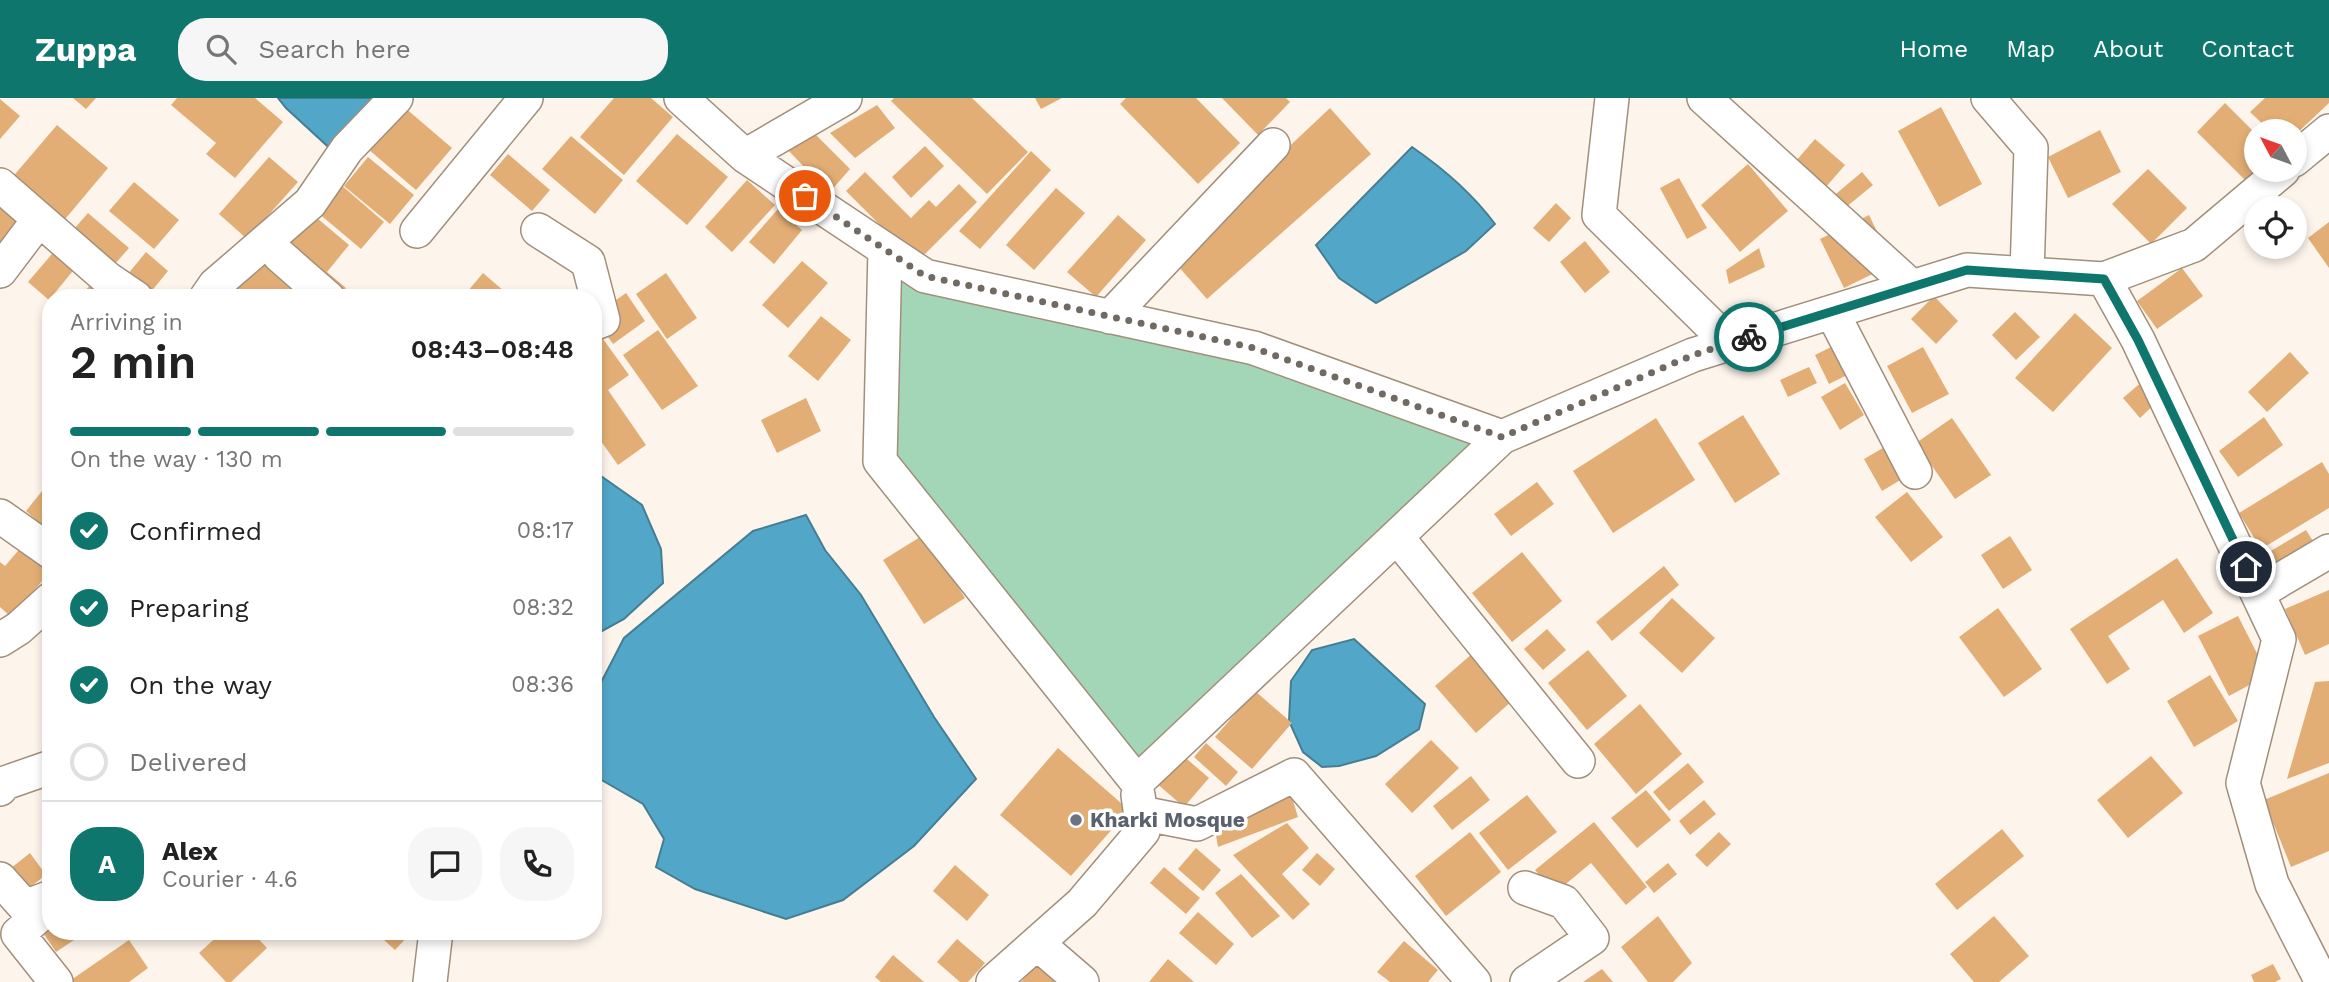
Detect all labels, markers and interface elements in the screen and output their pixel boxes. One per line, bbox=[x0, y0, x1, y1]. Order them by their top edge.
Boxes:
search box bbox=[178, 18, 668, 81]
text: Zuppa bbox=[35, 30, 136, 69]
icon: search bbox=[202, 30, 240, 68]
text: Search here bbox=[258, 34, 411, 64]
text: Home bbox=[1900, 35, 1968, 63]
text: Map bbox=[2006, 35, 2055, 63]
text: About bbox=[2093, 35, 2163, 63]
text: Contact bbox=[2201, 35, 2294, 63]
north arrow bbox=[2244, 119, 2306, 182]
map controls bbox=[2244, 119, 2307, 259]
pin bbox=[775, 166, 835, 226]
icon: bag bbox=[786, 177, 824, 215]
button: locate bbox=[2244, 196, 2307, 259]
courier bbox=[1714, 302, 1784, 372]
text: Arriving in bbox=[70, 309, 183, 336]
icon: bike bbox=[1730, 318, 1768, 356]
text: 08:43–08:48 bbox=[411, 334, 574, 364]
text: 2 min bbox=[70, 335, 196, 389]
text: On the way · 130 m bbox=[70, 446, 283, 473]
icon: check bbox=[70, 512, 108, 550]
text: Confirmed bbox=[129, 516, 262, 546]
text: 08:17 bbox=[517, 517, 574, 544]
pin bbox=[2216, 537, 2276, 597]
icon: home bbox=[2227, 548, 2265, 586]
icon: check bbox=[70, 589, 108, 627]
text: Preparing bbox=[129, 593, 249, 623]
text: 08:32 bbox=[512, 594, 574, 621]
icon: check bbox=[70, 666, 108, 704]
text: On the way bbox=[129, 670, 272, 700]
text: 08:36 bbox=[511, 671, 574, 698]
text: Delivered bbox=[129, 747, 248, 777]
place label: Kharki Mosque bbox=[1090, 807, 1245, 832]
marker: Kharki Mosque bbox=[1068, 812, 1084, 828]
button: chat bbox=[408, 827, 482, 901]
button: phone bbox=[500, 827, 574, 901]
text: Alex bbox=[162, 836, 218, 866]
text: A bbox=[98, 849, 116, 879]
text: Courier · 4.6 bbox=[162, 866, 298, 893]

